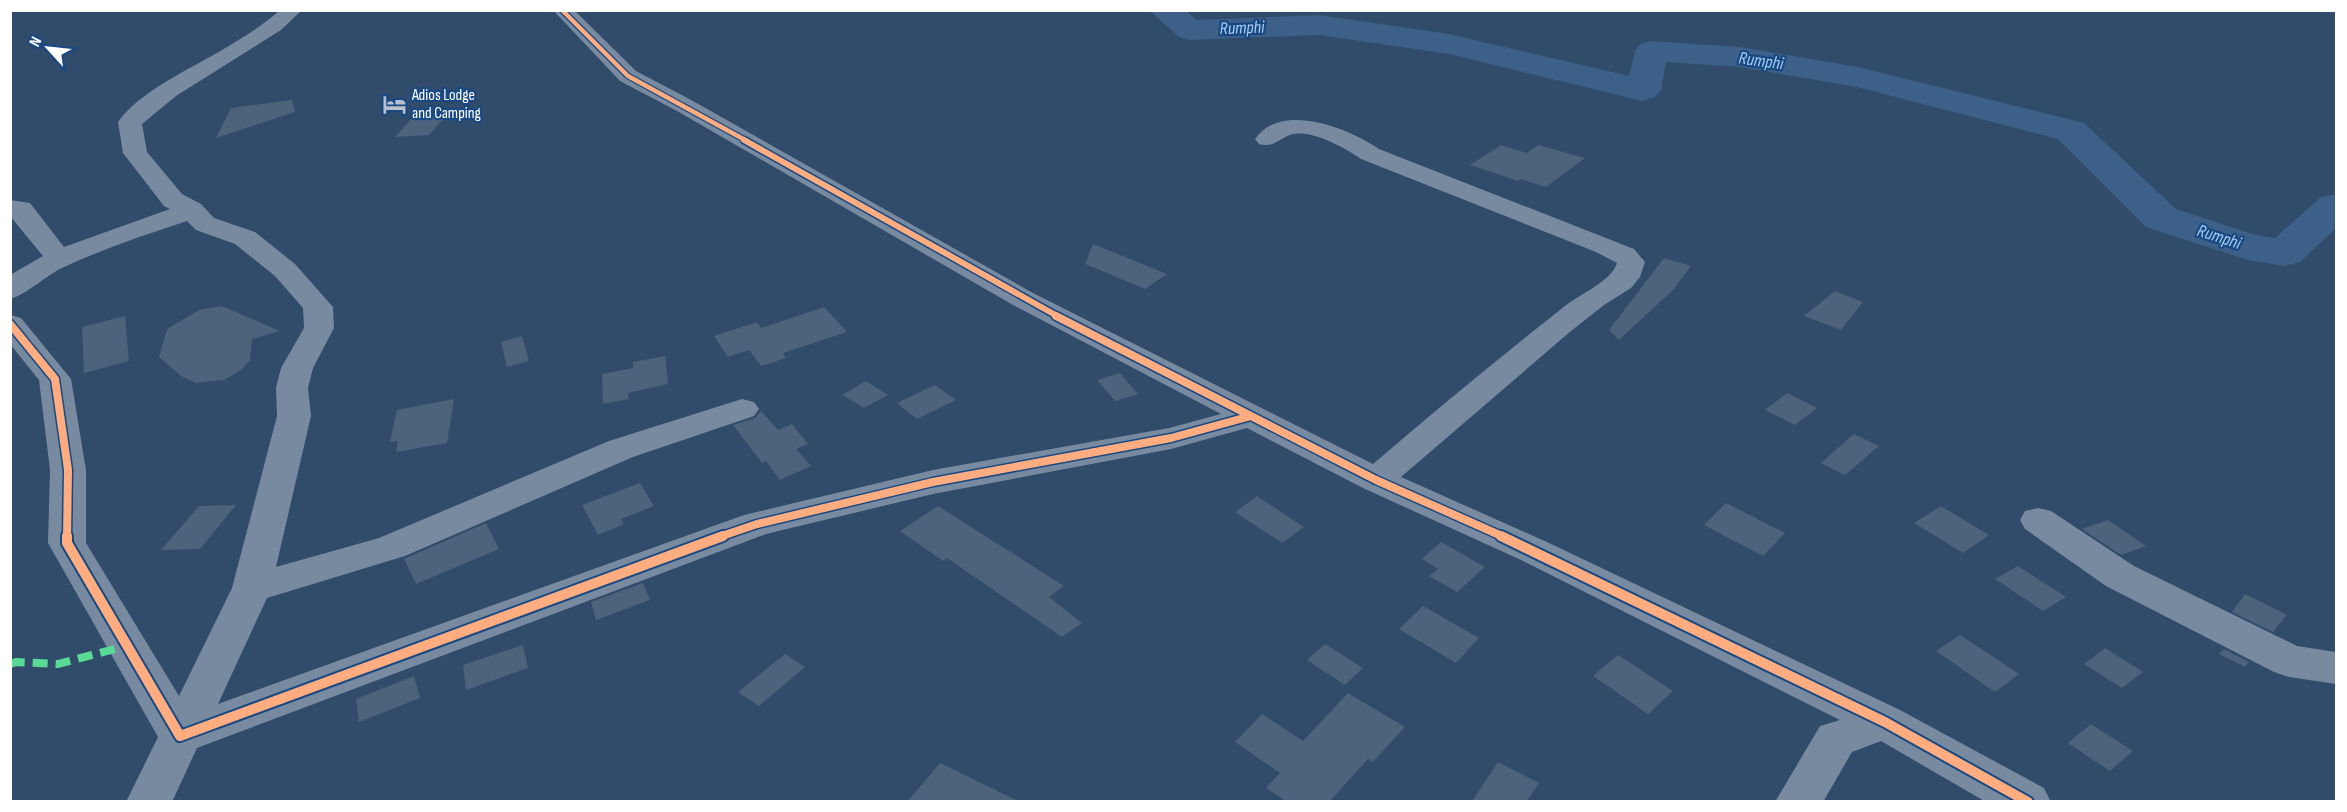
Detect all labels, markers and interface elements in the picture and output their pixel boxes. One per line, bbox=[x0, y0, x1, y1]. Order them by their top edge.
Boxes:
water label: Rumphi bbox=[1219, 17, 1266, 39]
north arrow bbox=[18, 18, 78, 78]
text: N bbox=[26, 34, 46, 50]
water label: Rumphi bbox=[1737, 47, 1785, 75]
place label: Adios Lodge and Camping bbox=[411, 86, 481, 123]
hotel icon: Adios Lodge and Camping bbox=[381, 91, 407, 117]
water label: Rumphi bbox=[2194, 220, 2244, 254]

